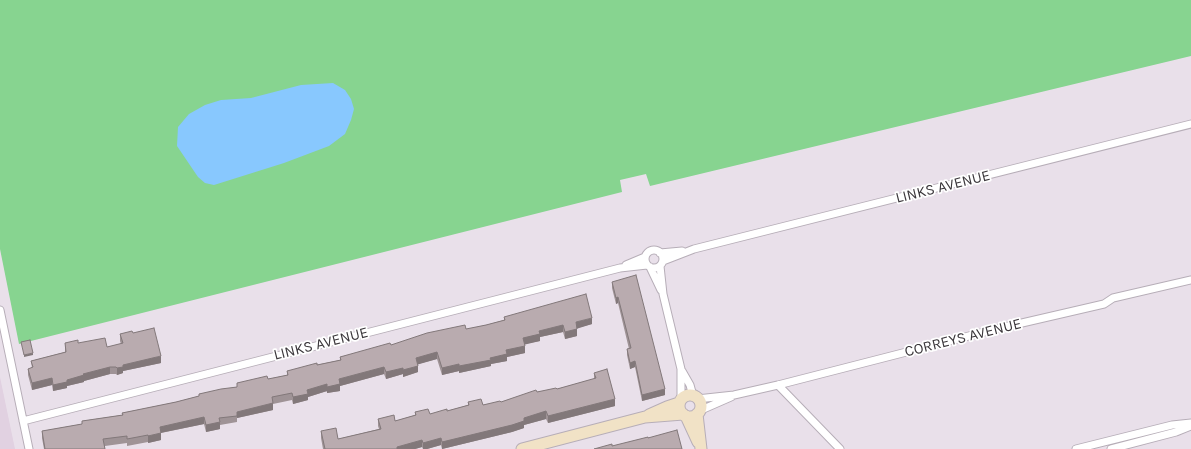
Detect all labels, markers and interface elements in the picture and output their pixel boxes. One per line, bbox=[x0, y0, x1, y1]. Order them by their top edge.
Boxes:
street label: LINKS AVENUE bbox=[894, 167, 992, 207]
street label: CORREYS AVENUE bbox=[903, 315, 1023, 361]
street label: LINKS AVENUE bbox=[272, 324, 370, 364]

